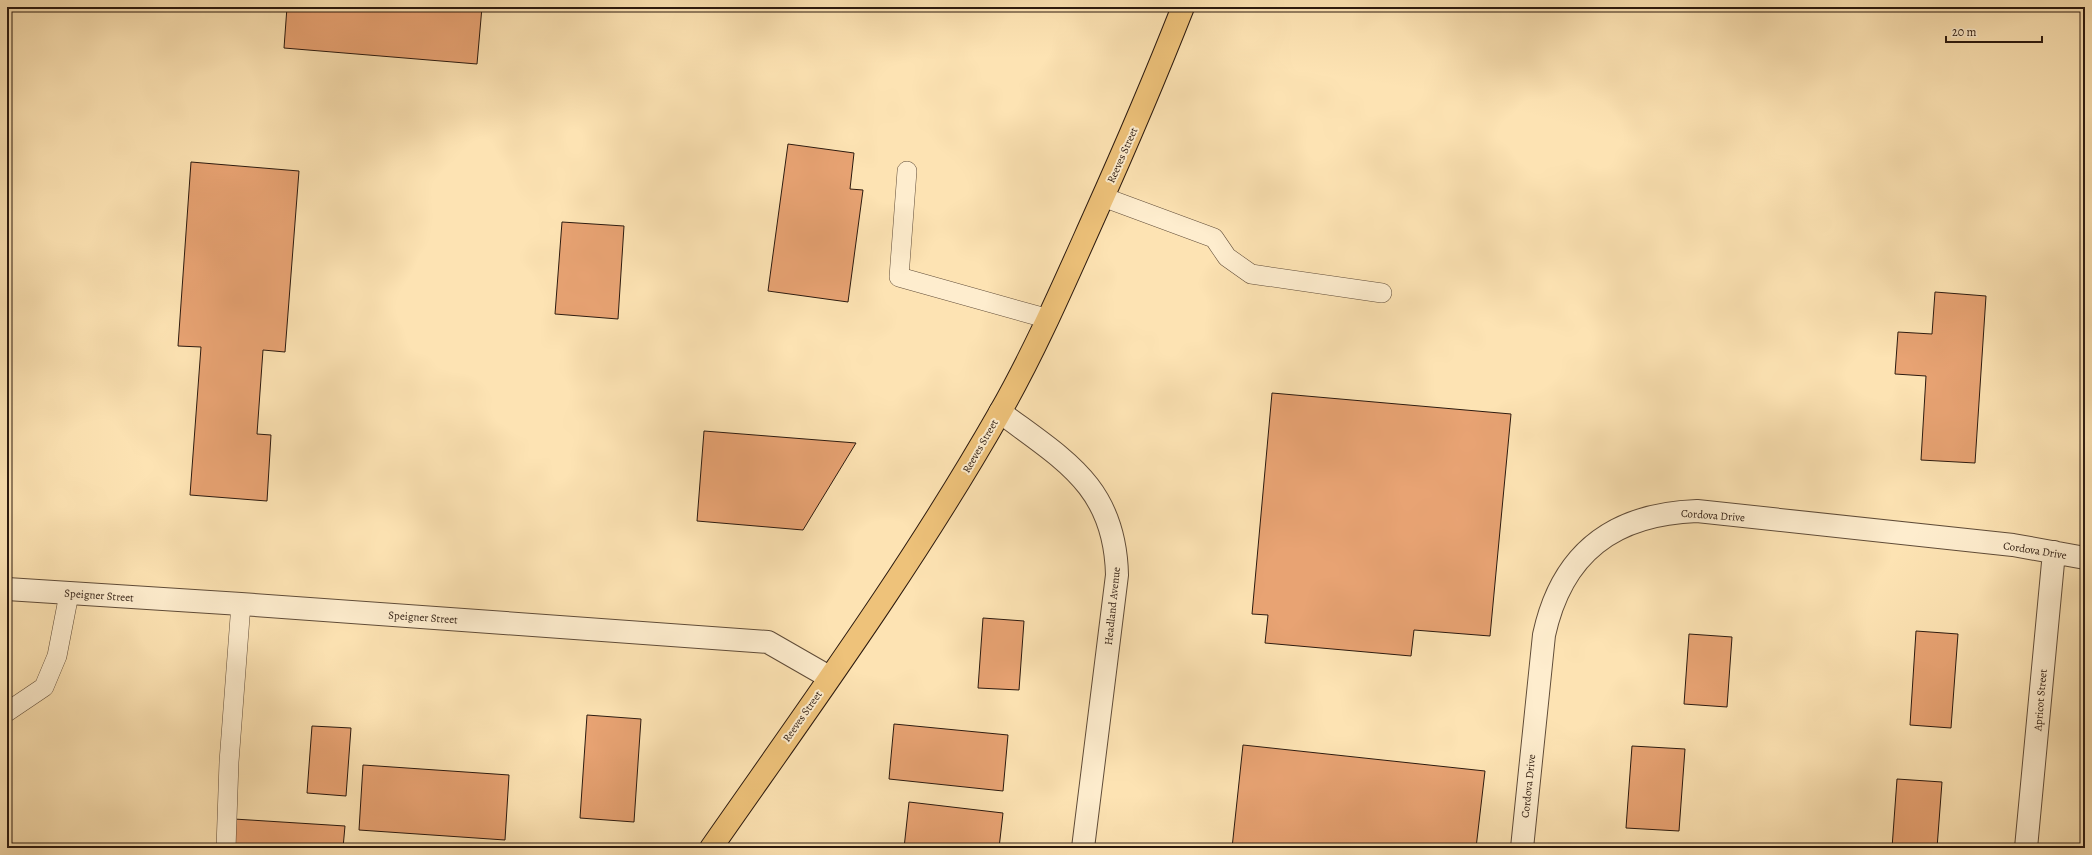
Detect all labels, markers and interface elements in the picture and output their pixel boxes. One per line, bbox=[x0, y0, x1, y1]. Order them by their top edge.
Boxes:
scale bar bbox=[1946, 18, 2042, 44]
text: 20 m bbox=[1952, 24, 1976, 40]
street label: Reeves Street bbox=[1103, 125, 1142, 185]
street label: Reeves Street bbox=[959, 416, 1002, 476]
street label: Cordova Drive bbox=[1680, 506, 1746, 525]
street label: Cordova Drive bbox=[2002, 538, 2068, 563]
street label: Headland Avenue bbox=[1101, 566, 1124, 646]
street label: Speigner Street bbox=[64, 586, 135, 605]
street label: Speigner Street bbox=[388, 608, 459, 627]
street label: Apricot Street bbox=[2030, 668, 2051, 733]
street label: Reeves Street bbox=[779, 687, 826, 745]
street label: Cordova Drive bbox=[1518, 753, 1539, 819]

